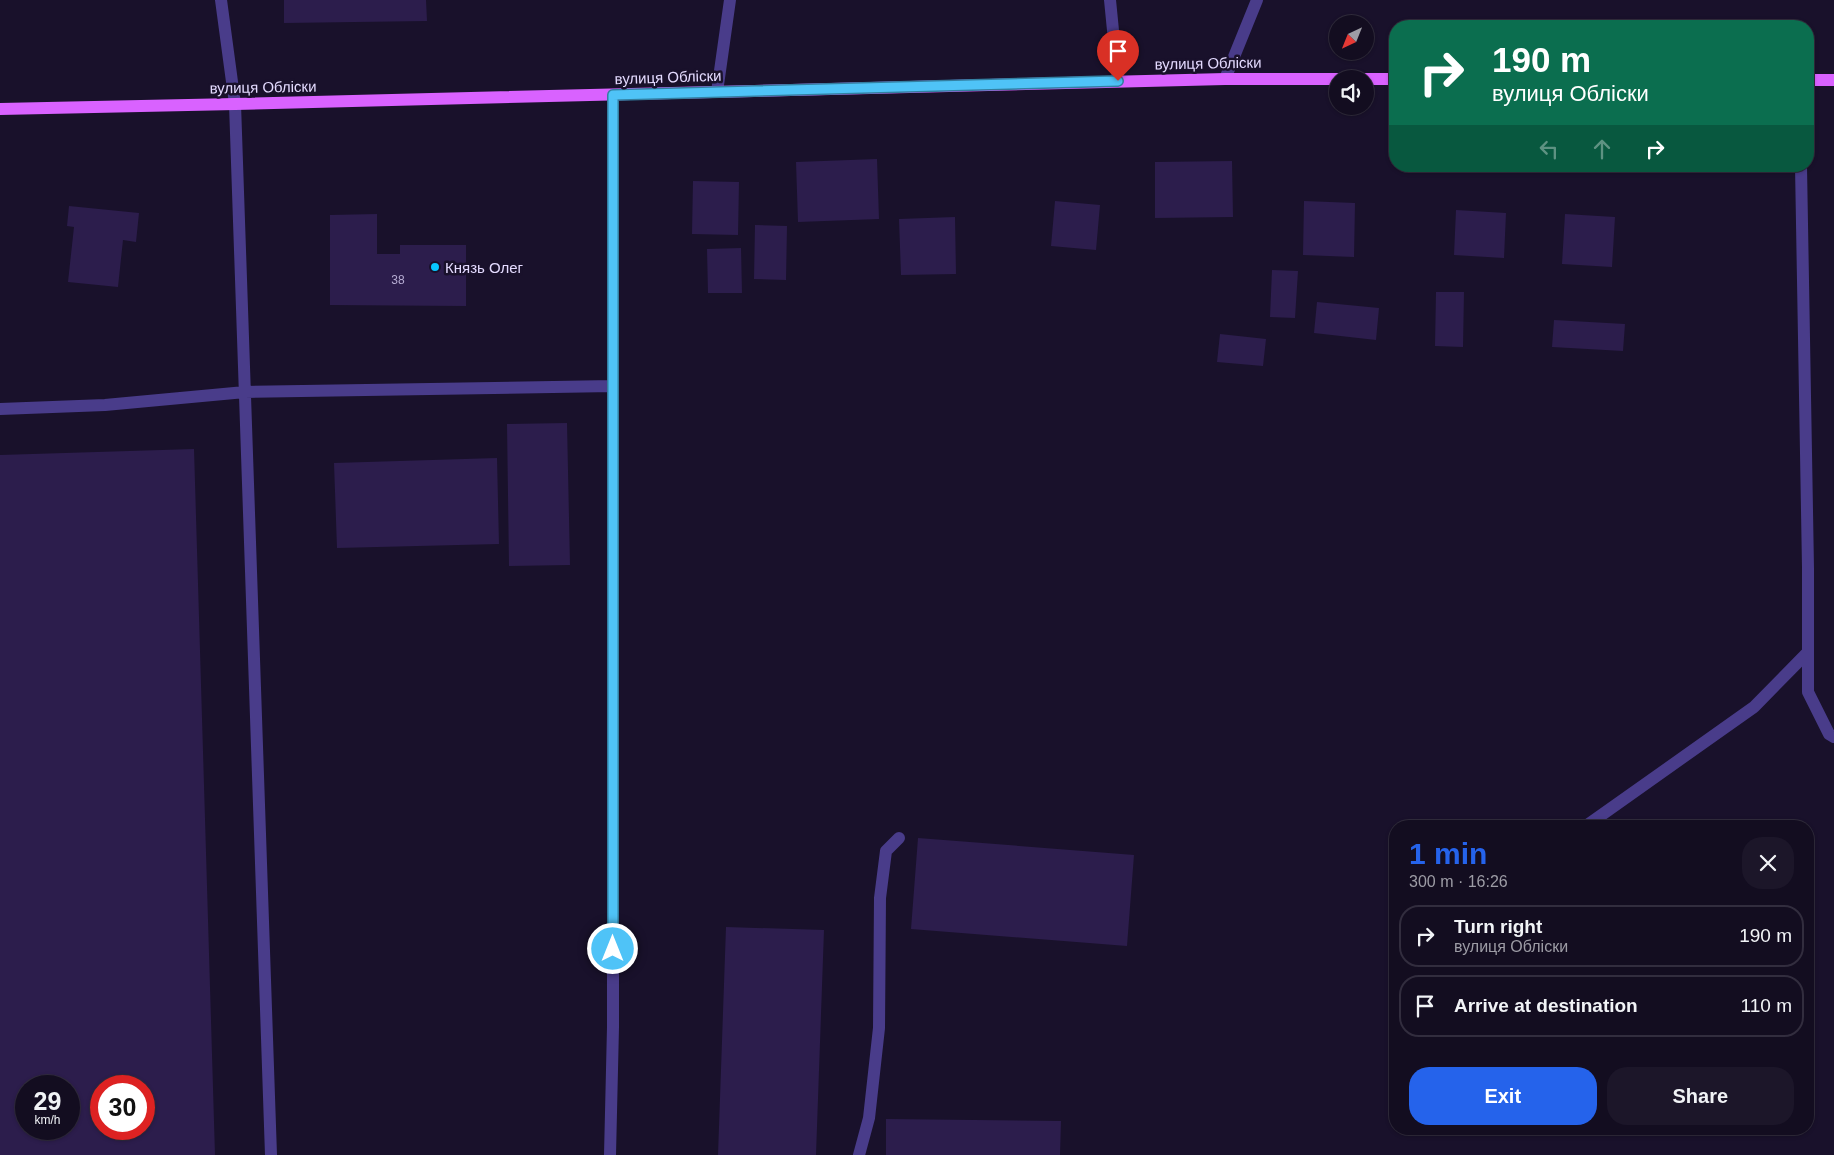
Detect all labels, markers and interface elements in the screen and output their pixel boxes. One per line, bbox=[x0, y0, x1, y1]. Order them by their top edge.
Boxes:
north arrow bbox=[1329, 15, 1374, 60]
map controls bbox=[1329, 15, 1374, 115]
pin bbox=[1097, 30, 1139, 81]
icon: arrive bbox=[1104, 37, 1132, 65]
icon: right bbox=[1409, 40, 1474, 105]
text: 190 m bbox=[1492, 40, 1591, 79]
street label: вулиця Обліски bbox=[1154, 54, 1262, 72]
street label: вулиця Обліски bbox=[614, 67, 722, 87]
button: sound bbox=[1329, 70, 1374, 115]
street label: вулиця Обліски bbox=[209, 78, 317, 96]
text: вулиця Обліски bbox=[1492, 81, 1649, 106]
icon: left bbox=[1535, 135, 1563, 163]
icon: ahead bbox=[1588, 135, 1616, 163]
icon: right bbox=[1641, 135, 1669, 163]
place label: Князь Олег bbox=[445, 259, 524, 276]
marker: Князь Олег bbox=[429, 261, 441, 273]
house number: 38 bbox=[391, 273, 405, 287]
text: 1 min bbox=[1409, 837, 1487, 870]
button: close bbox=[1742, 837, 1794, 889]
text: 300 m · 16:26 bbox=[1409, 873, 1508, 890]
text: Turn right bbox=[1454, 916, 1542, 937]
position arrow bbox=[586, 922, 638, 974]
icon: right bbox=[1411, 922, 1439, 950]
text: 190 m bbox=[1739, 925, 1792, 946]
text: вулиця Обліски bbox=[1454, 938, 1568, 955]
icon: arrive bbox=[1411, 992, 1439, 1020]
text: Arrive at destination bbox=[1454, 995, 1638, 1016]
text: 110 m bbox=[1741, 995, 1792, 1016]
button: Exit bbox=[1409, 1067, 1597, 1125]
button: Share bbox=[1607, 1067, 1794, 1125]
speed limit sign: 30 bbox=[90, 1075, 155, 1140]
text: 29 bbox=[34, 1087, 61, 1115]
text: km/h bbox=[34, 1113, 61, 1127]

